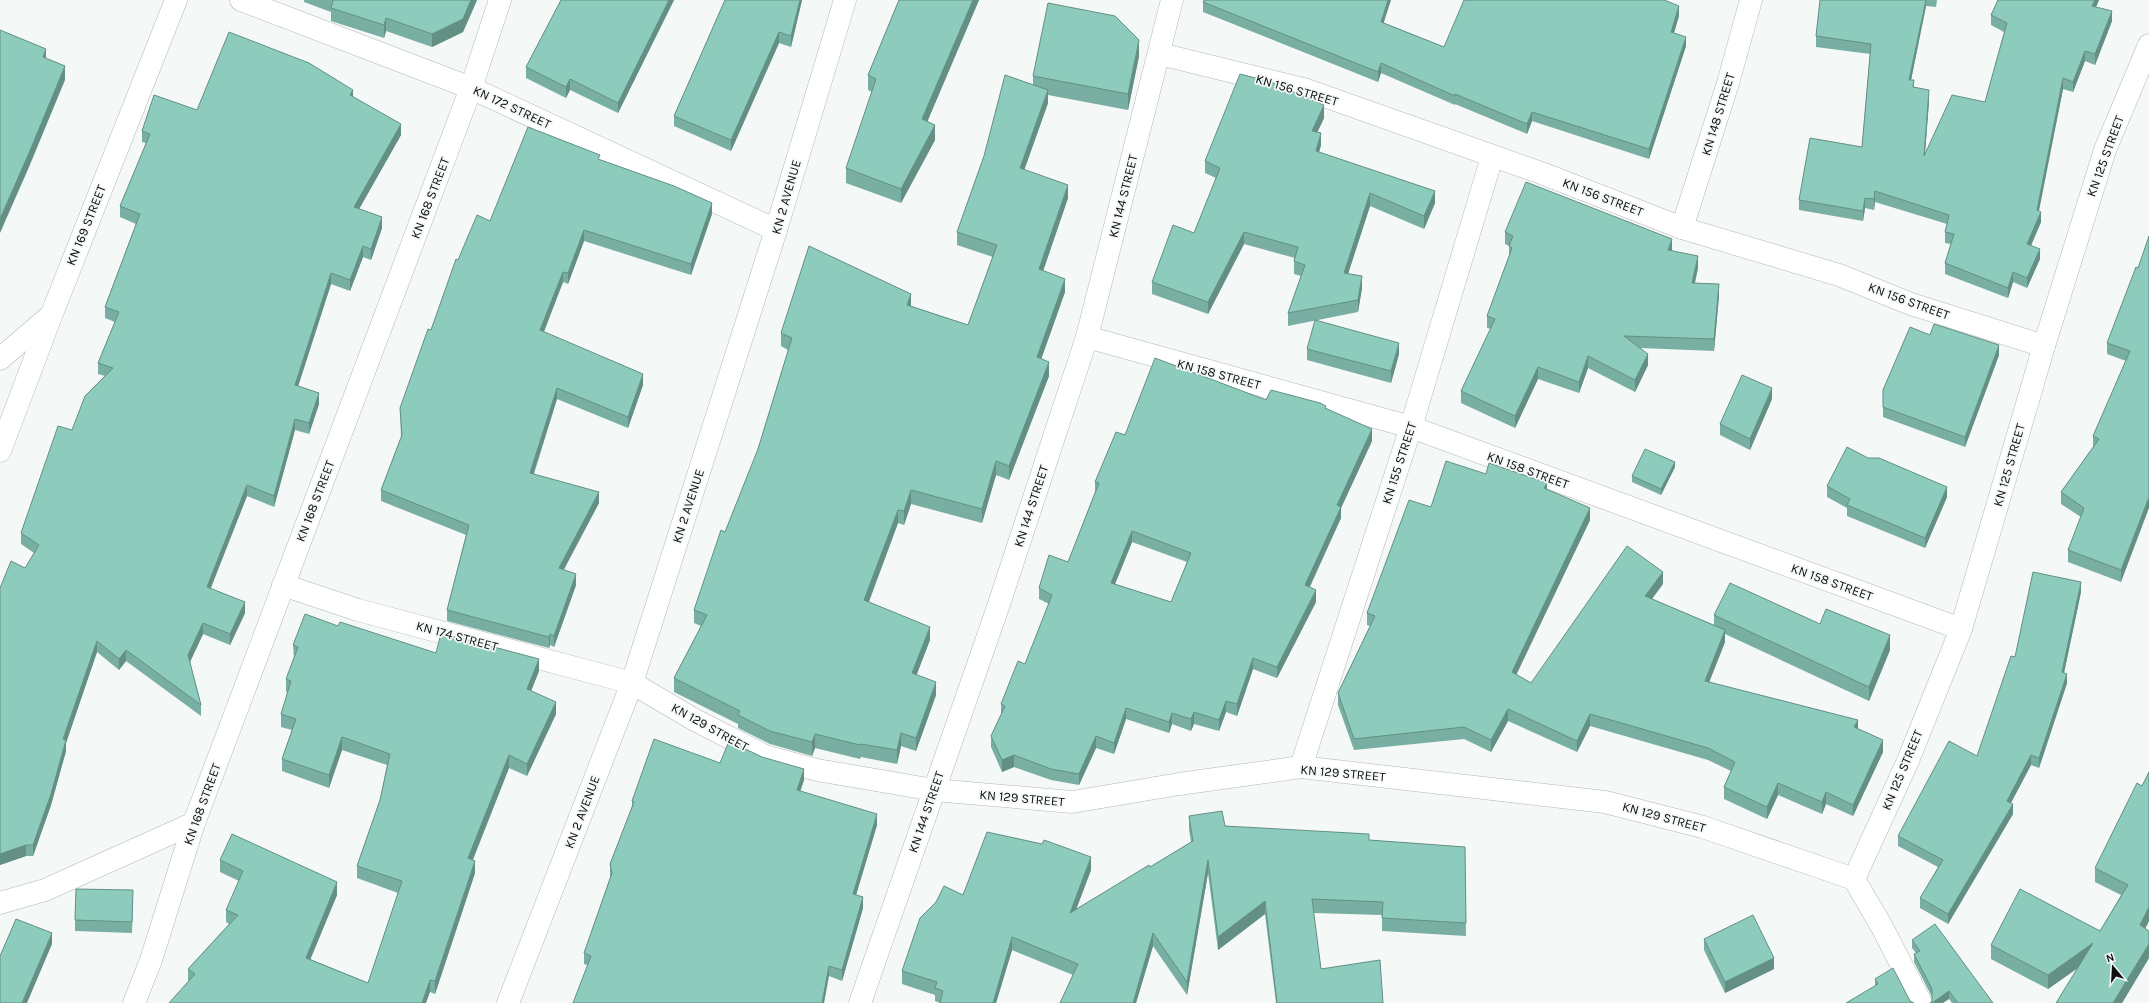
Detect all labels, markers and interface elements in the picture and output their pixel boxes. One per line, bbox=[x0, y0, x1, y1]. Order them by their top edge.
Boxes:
street label: KN 148 STREET bbox=[1698, 70, 1738, 157]
street label: KN 156 STREET bbox=[1254, 71, 1341, 109]
street label: KN 172 STREET bbox=[471, 82, 554, 132]
street label: KN 125 STREET bbox=[2083, 113, 2127, 199]
street label: KN 144 STREET bbox=[1105, 152, 1141, 239]
street label: KN 168 STREET bbox=[408, 155, 453, 241]
street label: KN 2 AVENUE bbox=[768, 158, 804, 236]
street label: KN 156 STREET bbox=[1560, 175, 1646, 219]
street label: KN 169 STREET bbox=[63, 182, 109, 268]
street label: KN 156 STREET bbox=[1866, 279, 1952, 323]
street label: KN 158 STREET bbox=[1176, 356, 1263, 393]
street label: KN 155 STREET bbox=[1379, 420, 1419, 506]
street label: KN 125 STREET bbox=[1990, 421, 2028, 508]
street label: KN 158 STREET bbox=[1485, 448, 1571, 492]
street label: KN 168 STREET bbox=[293, 458, 338, 544]
street label: KN 144 STREET bbox=[1011, 463, 1051, 549]
street label: KN 2 AVENUE bbox=[669, 467, 707, 545]
street label: KN 158 STREET bbox=[1789, 560, 1875, 604]
street label: KN 174 STREET bbox=[414, 618, 500, 654]
street label: KN 129 STREET bbox=[669, 700, 752, 755]
street label: KN 125 STREET bbox=[1878, 727, 1926, 812]
street label: KN 168 STREET bbox=[180, 761, 224, 847]
street label: KN 129 STREET bbox=[1300, 762, 1387, 784]
street label: KN 144 STREET bbox=[905, 769, 947, 855]
street label: KN 2 AVENUE bbox=[561, 773, 603, 851]
street label: KN 129 STREET bbox=[979, 787, 1066, 809]
street label: KN 129 STREET bbox=[1621, 799, 1708, 835]
north arrow bbox=[2093, 947, 2133, 987]
text: N bbox=[2104, 951, 2116, 965]

